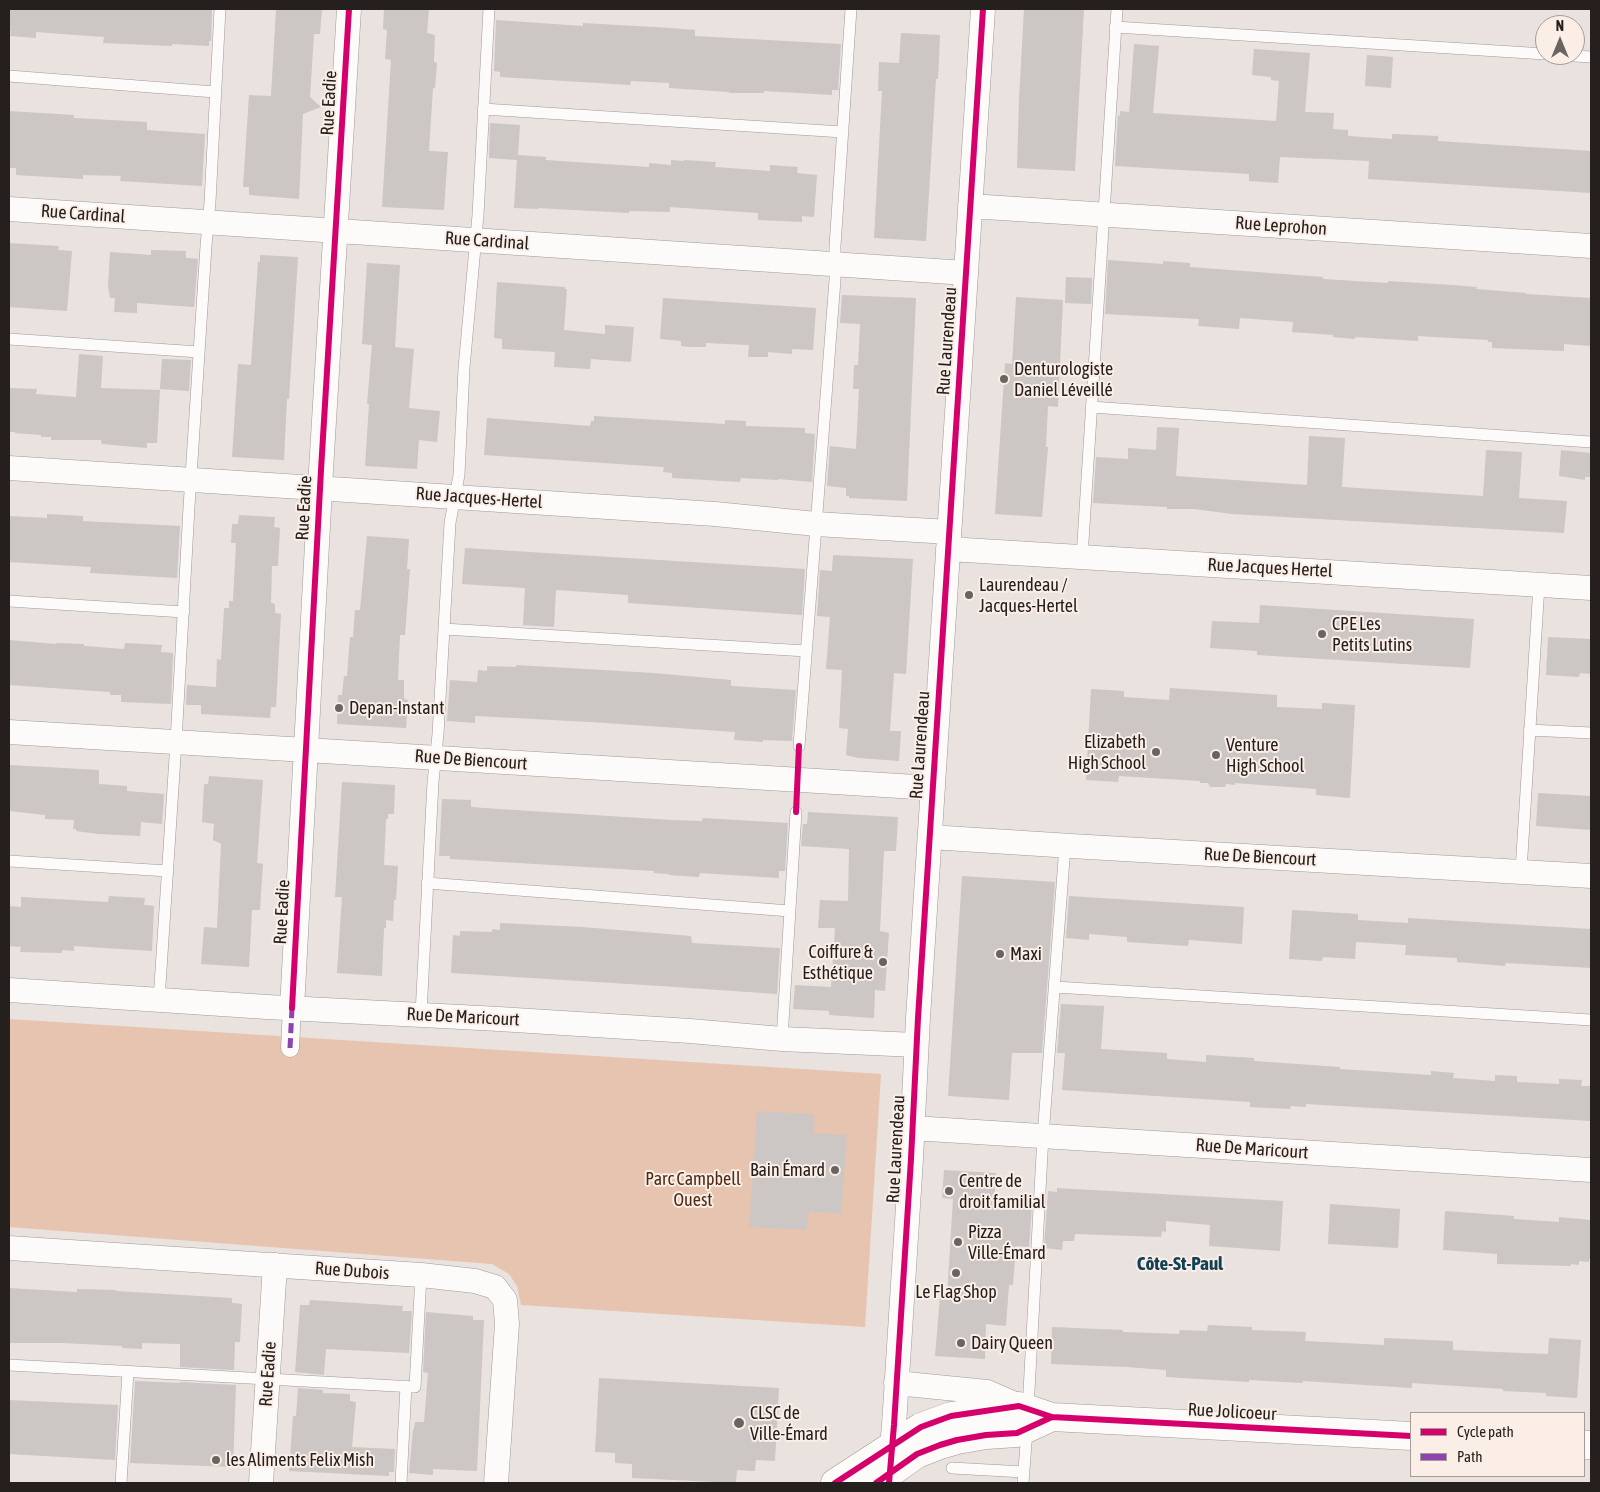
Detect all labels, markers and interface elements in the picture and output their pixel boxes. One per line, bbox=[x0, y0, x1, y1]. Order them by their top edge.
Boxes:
north arrow bbox=[1535, 15, 1585, 65]
text: N bbox=[1556, 18, 1564, 34]
street label: Rue Eadie bbox=[317, 70, 341, 136]
street label: Rue Cardinal bbox=[40, 200, 126, 228]
street label: Rue Leprohon bbox=[1235, 212, 1327, 240]
street label: Rue Cardinal bbox=[444, 227, 530, 255]
street label: Rue Laurendeau bbox=[932, 286, 962, 396]
place label: Denturologiste Daniel Léveillé bbox=[1014, 358, 1113, 400]
marker: Denturologiste Daniel Léveillé bbox=[998, 373, 1010, 385]
street label: Rue Eadie bbox=[292, 475, 316, 541]
street label: Rue Jacques-Hertel bbox=[415, 483, 543, 513]
street label: Rue Jacques Hertel bbox=[1207, 554, 1333, 582]
place label: Laurendeau / Jacques-Hertel bbox=[979, 574, 1078, 616]
marker: Laurendeau / Jacques-Hertel bbox=[963, 589, 975, 601]
place label: CPE Les Petits Lutins bbox=[1332, 613, 1412, 656]
marker: CPE Les Petits Lutins bbox=[1316, 628, 1328, 640]
street label: Rue Laurendeau bbox=[905, 690, 935, 800]
place label: Depan-Instant bbox=[349, 697, 445, 719]
marker: Depan-Instant bbox=[333, 702, 345, 714]
place label: Elizabeth High School bbox=[1068, 731, 1146, 774]
place label: Venture High School bbox=[1226, 734, 1304, 776]
street label: Rue De Biencourt bbox=[414, 745, 528, 775]
marker: Elizabeth High School bbox=[1150, 746, 1162, 758]
marker: Venture High School bbox=[1210, 749, 1222, 761]
street label: Rue De Biencourt bbox=[1203, 843, 1317, 871]
street label: Rue Eadie bbox=[270, 879, 294, 945]
place label: Coiffure & Esthétique bbox=[802, 941, 873, 984]
place label: Maxi bbox=[1010, 943, 1042, 965]
marker: Maxi bbox=[994, 948, 1006, 960]
marker: Coiffure & Esthétique bbox=[877, 956, 889, 968]
street label: Rue De Maricourt bbox=[406, 1003, 520, 1031]
street label: Rue Laurendeau bbox=[882, 1094, 910, 1204]
street label: Rue De Maricourt bbox=[1195, 1134, 1309, 1164]
place label: Bain Émard bbox=[750, 1159, 825, 1181]
marker: Bain Émard bbox=[829, 1164, 841, 1176]
park label: Parc Campbell Ouest bbox=[645, 1168, 741, 1210]
place label: Centre de droit familial bbox=[959, 1170, 1046, 1212]
marker: Centre de droit familial bbox=[943, 1185, 955, 1197]
place label: Pizza Ville-Émard bbox=[968, 1221, 1046, 1264]
marker: Pizza Ville-Émard bbox=[952, 1236, 964, 1248]
district label: Côte-St-Paul bbox=[1137, 1253, 1223, 1275]
street label: Rue Dubois bbox=[314, 1258, 390, 1284]
marker: Le Flag Shop bbox=[950, 1267, 962, 1279]
place label: Le Flag Shop bbox=[915, 1281, 997, 1303]
place label: Dairy Queen bbox=[971, 1332, 1053, 1354]
marker: Dairy Queen bbox=[955, 1337, 967, 1349]
street label: Rue Eadie bbox=[255, 1341, 281, 1407]
street label: Rue Jolicoeur bbox=[1187, 1399, 1277, 1425]
place label: CLSC de Ville-Émard bbox=[750, 1402, 828, 1445]
legend bbox=[1410, 1412, 1585, 1477]
marker: CLSC de Ville-Émard bbox=[732, 1416, 746, 1430]
text: Cycle path bbox=[1457, 1423, 1514, 1440]
text: Path bbox=[1457, 1448, 1483, 1465]
place label: les Aliments Felix Mish bbox=[226, 1449, 374, 1471]
marker: les Aliments Felix Mish bbox=[210, 1454, 222, 1466]

